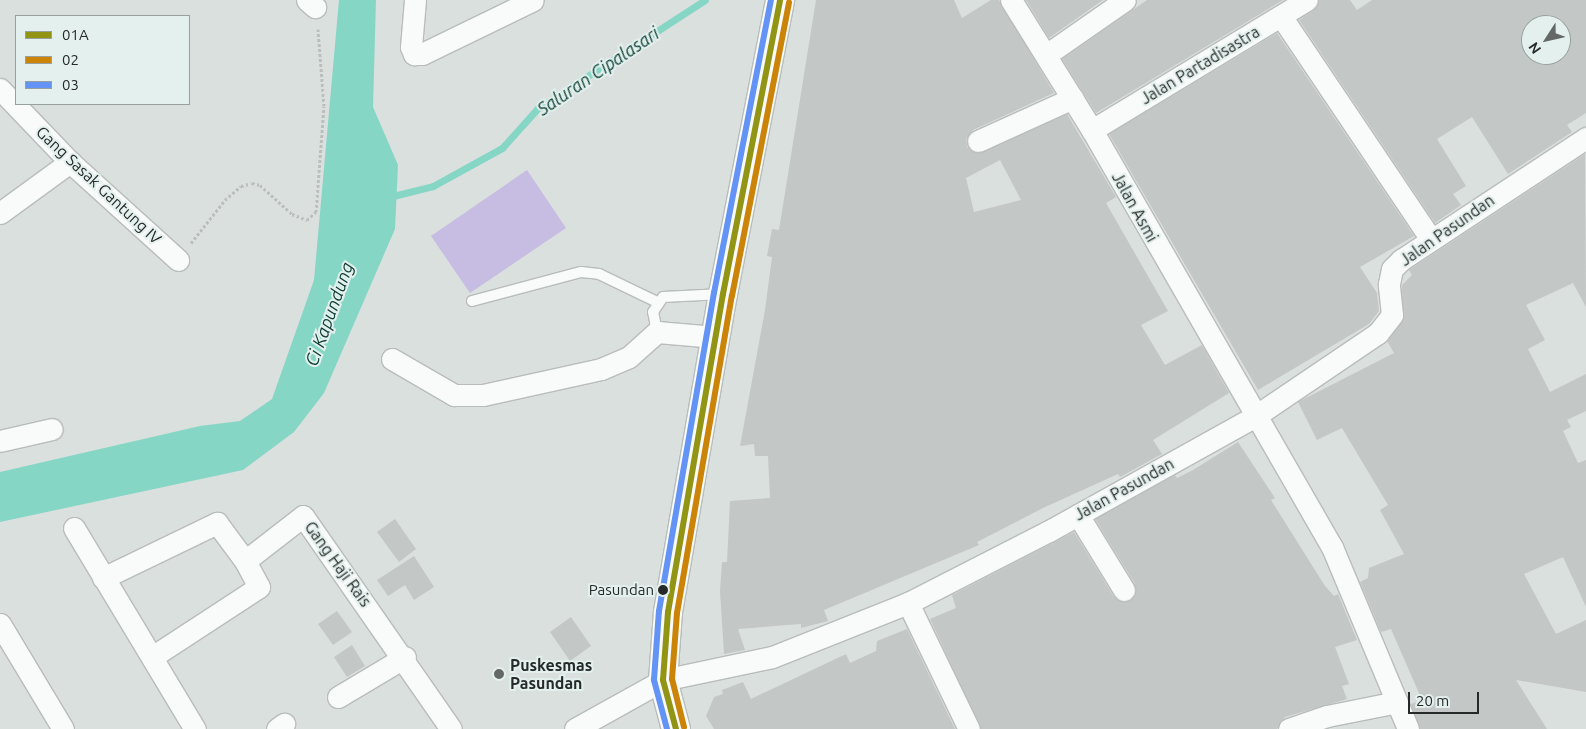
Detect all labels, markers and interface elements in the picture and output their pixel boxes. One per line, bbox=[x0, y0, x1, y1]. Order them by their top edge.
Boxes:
legend bbox=[15, 15, 190, 105]
north arrow bbox=[1521, 15, 1571, 65]
water label: Saluran Cipalasari bbox=[533, 22, 663, 120]
street label: Jalan Partadisastra bbox=[1137, 22, 1263, 108]
text: 01A bbox=[62, 26, 89, 43]
text: N bbox=[1525, 39, 1544, 57]
text: 02 bbox=[62, 51, 79, 68]
text: 03 bbox=[62, 76, 79, 93]
street label: Gang Sasak Gantung IV bbox=[32, 122, 166, 248]
street label: Jalan Asmi bbox=[1108, 169, 1162, 245]
street label: Jalan Pasundan bbox=[1396, 190, 1498, 270]
water label: Ci Kapundung bbox=[300, 259, 358, 369]
street label: Jalan Pasundan bbox=[1071, 454, 1177, 524]
street label: Gang Haji Rais bbox=[301, 518, 375, 610]
place label: Pasundan bbox=[589, 581, 654, 599]
marker: Pasundan bbox=[658, 585, 668, 595]
place label: Puskesmas Pasundan bbox=[510, 655, 592, 693]
marker: Puskesmas Pasundan bbox=[492, 667, 506, 681]
scale bar bbox=[1411, 682, 1482, 714]
text: 20 m bbox=[1416, 692, 1449, 709]

